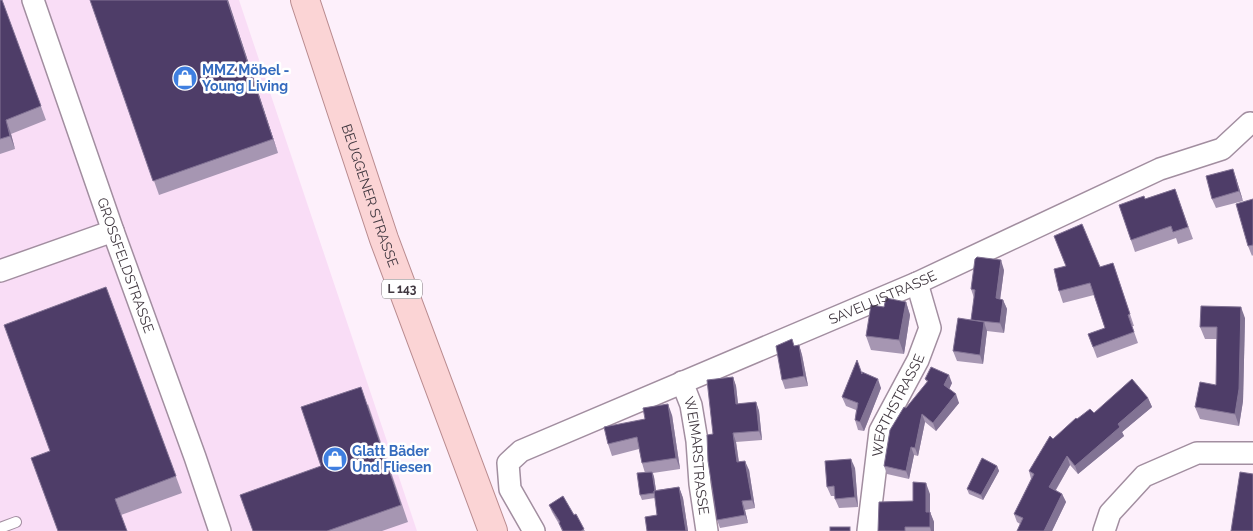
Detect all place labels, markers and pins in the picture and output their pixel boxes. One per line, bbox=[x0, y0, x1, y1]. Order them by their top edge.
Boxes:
place label: MMZ Möbel - Young Living bbox=[202, 62, 290, 94]
shop icon: MMZ Möbel - Young Living bbox=[172, 65, 198, 91]
place label: Glatt Bäder Und Fliesen bbox=[352, 443, 431, 475]
shop icon: Glatt Bäder Und Fliesen bbox=[322, 446, 348, 472]

